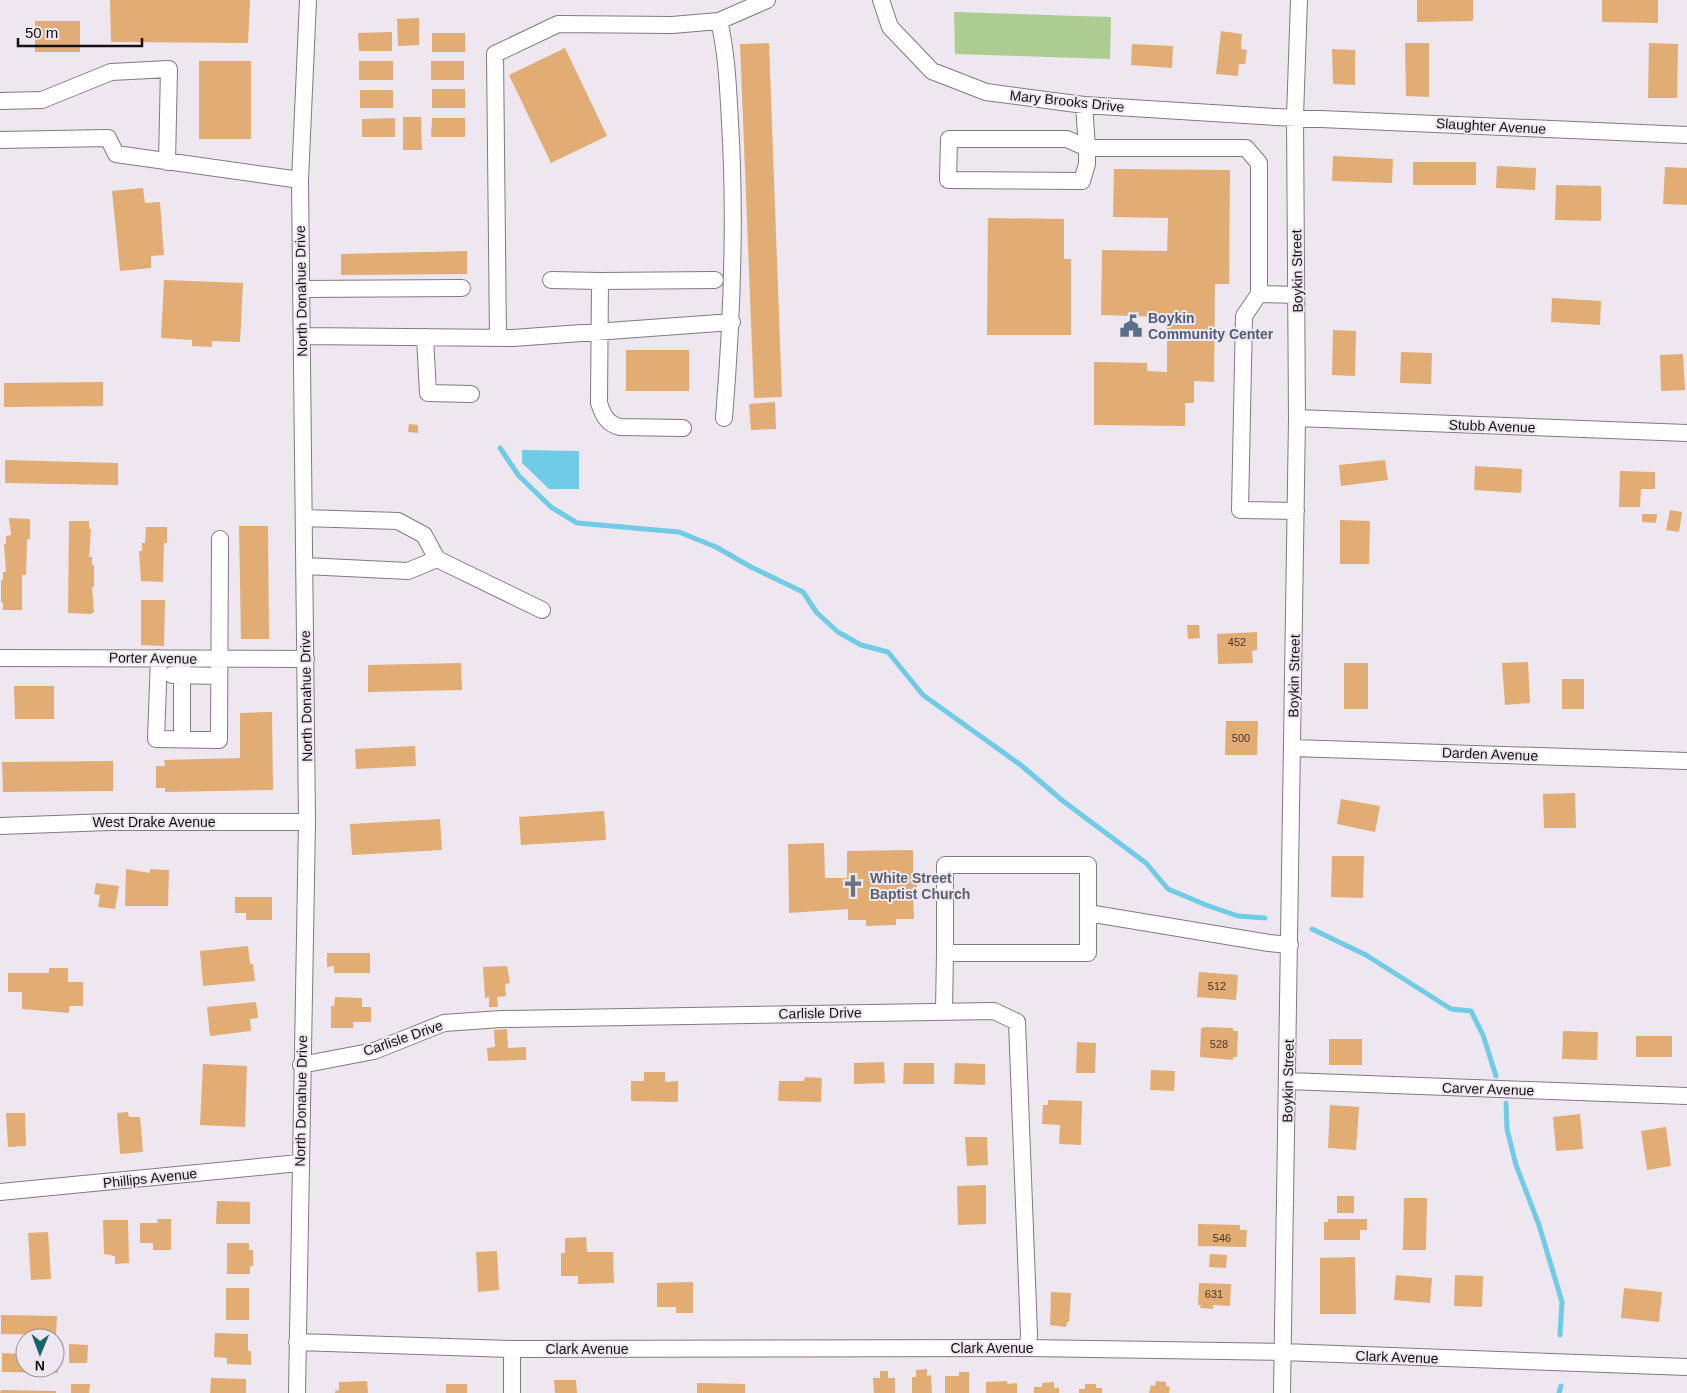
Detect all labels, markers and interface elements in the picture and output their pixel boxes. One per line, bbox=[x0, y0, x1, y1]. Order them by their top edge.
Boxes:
scale bar bbox=[18, 15, 141, 47]
text: 50 m bbox=[25, 24, 58, 41]
street label: Mary Brooks Drive bbox=[1009, 87, 1125, 115]
street label: Slaughter Avenue bbox=[1436, 115, 1547, 137]
street label: North Donahue Drive bbox=[292, 225, 310, 357]
street label: Boykin Street bbox=[1288, 229, 1306, 313]
place label: Boykin Community Center bbox=[1148, 310, 1274, 342]
public building icon: Boykin Community Center bbox=[1118, 313, 1144, 339]
street label: Stubb Avenue bbox=[1448, 416, 1536, 436]
street label: North Donahue Drive bbox=[297, 630, 315, 762]
street label: Boykin Street bbox=[1285, 634, 1303, 718]
house number: 452 bbox=[1228, 636, 1246, 648]
street label: Porter Avenue bbox=[109, 649, 198, 667]
house number: 500 bbox=[1232, 732, 1250, 744]
street label: Darden Avenue bbox=[1442, 744, 1539, 764]
street label: West Drake Avenue bbox=[92, 814, 216, 830]
place label: White Street Baptist Church bbox=[870, 870, 970, 902]
church icon: White Street Baptist Church bbox=[840, 873, 866, 899]
house number: 512 bbox=[1208, 980, 1226, 992]
street label: Carlisle Drive bbox=[778, 1004, 862, 1022]
street label: Carlisle Drive bbox=[361, 1017, 445, 1059]
street label: North Donahue Drive bbox=[292, 1035, 310, 1167]
house number: 528 bbox=[1210, 1038, 1228, 1050]
street label: Boykin Street bbox=[1279, 1039, 1297, 1123]
street label: Carver Avenue bbox=[1442, 1079, 1535, 1099]
street label: Phillips Avenue bbox=[102, 1165, 198, 1191]
house number: 546 bbox=[1213, 1232, 1231, 1244]
house number: 631 bbox=[1205, 1288, 1223, 1300]
north arrow bbox=[15, 1328, 65, 1378]
street label: Clark Avenue bbox=[950, 1340, 1034, 1356]
street label: Clark Avenue bbox=[545, 1341, 629, 1357]
street label: Clark Avenue bbox=[1355, 1348, 1439, 1366]
text: N bbox=[35, 1358, 45, 1374]

